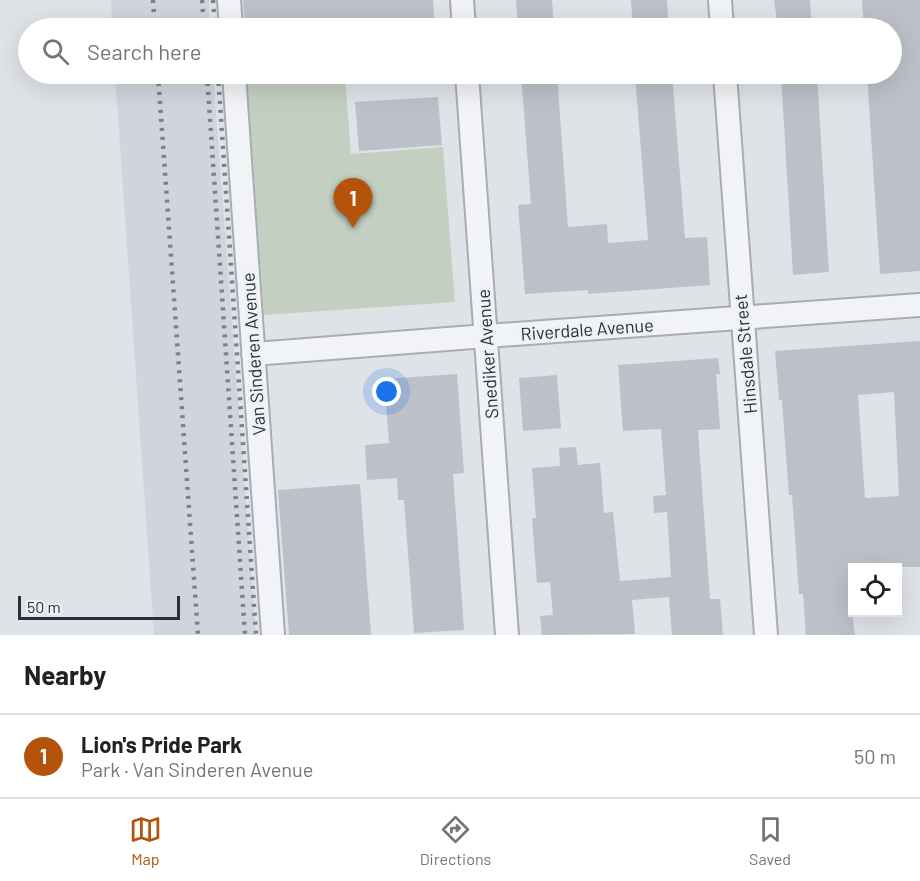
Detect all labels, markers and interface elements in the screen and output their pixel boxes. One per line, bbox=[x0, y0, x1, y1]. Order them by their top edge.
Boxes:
search box bbox=[18, 18, 902, 84]
icon: search bbox=[39, 35, 72, 68]
text: Search here bbox=[87, 38, 201, 64]
pin: 1 bbox=[334, 178, 372, 228]
street label: Van Sinderen Avenue bbox=[236, 272, 270, 436]
street label: Snediker Avenue bbox=[472, 289, 502, 419]
street label: Hinsdale Street bbox=[729, 293, 761, 415]
street label: Riverdale Avenue bbox=[520, 313, 654, 345]
your location bbox=[372, 377, 401, 406]
map controls bbox=[848, 563, 902, 617]
button: locate bbox=[848, 563, 902, 617]
scale bar bbox=[18, 593, 180, 620]
text: 50 m bbox=[27, 597, 61, 616]
text: Nearby bbox=[24, 659, 106, 690]
text: Lion's Pride Park bbox=[81, 731, 242, 757]
text: 1 bbox=[40, 744, 47, 768]
text: 50 m bbox=[854, 744, 896, 768]
text: Park · Van Sinderen Avenue bbox=[81, 757, 314, 781]
tab: Map bbox=[129, 813, 162, 868]
tab: Directions bbox=[420, 813, 491, 868]
tab: Saved bbox=[749, 813, 791, 868]

